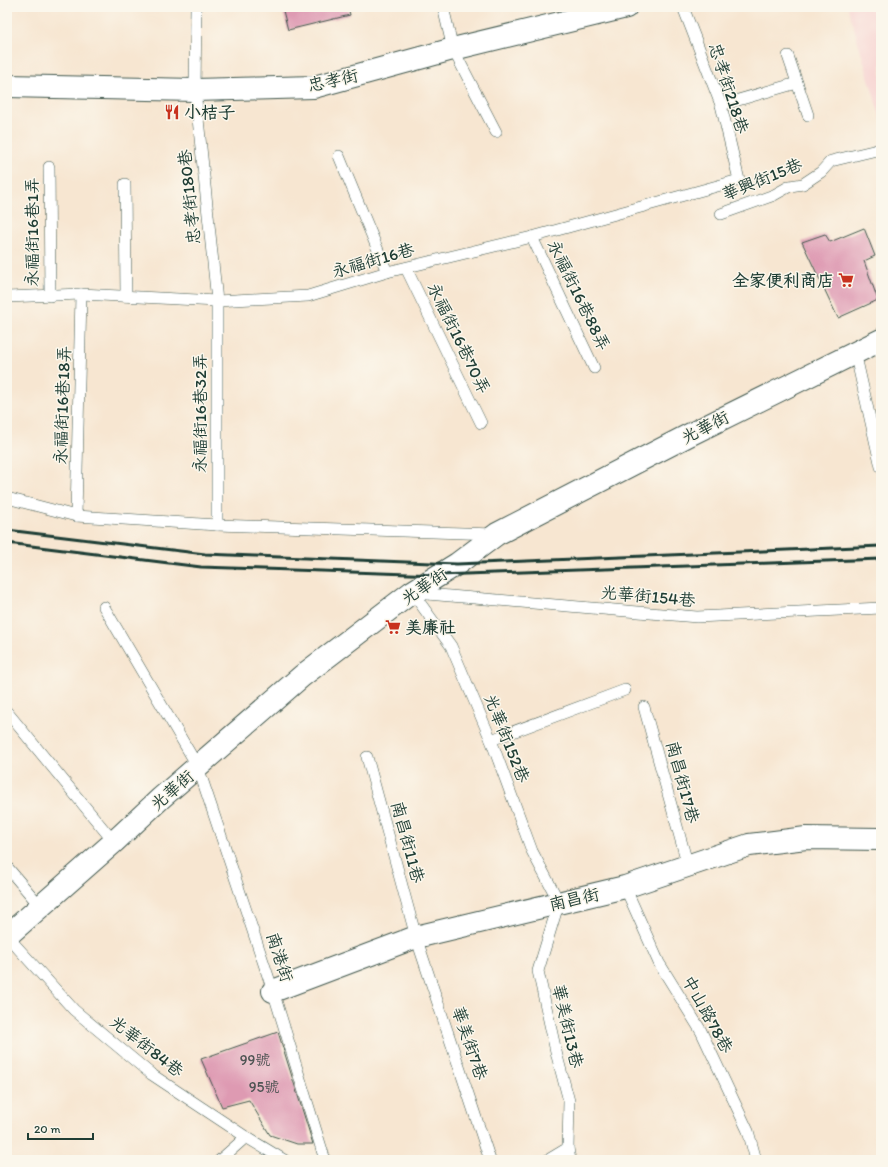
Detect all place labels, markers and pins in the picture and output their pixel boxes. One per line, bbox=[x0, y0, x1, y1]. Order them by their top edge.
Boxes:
place label: 小桔子 bbox=[184, 102, 235, 122]
restaurant icon: 小桔子 bbox=[163, 103, 181, 121]
place label: 全家便利商店 bbox=[732, 270, 834, 290]
supermarket icon: 全家便利商店 bbox=[837, 271, 855, 289]
place label: 美廉社 bbox=[405, 617, 456, 637]
supermarket icon: 美廉社 bbox=[384, 618, 402, 636]

